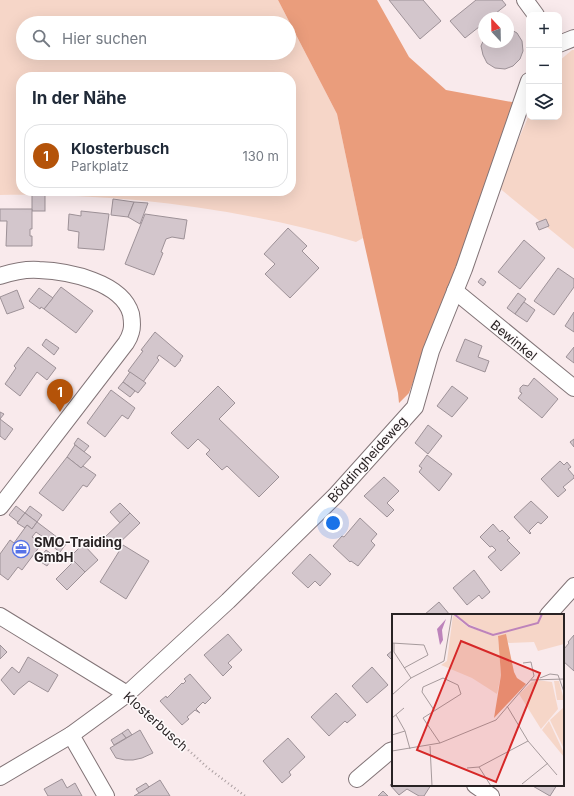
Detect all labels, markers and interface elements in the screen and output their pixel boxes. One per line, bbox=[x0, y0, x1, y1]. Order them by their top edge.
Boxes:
north arrow bbox=[478, 12, 514, 48]
map controls bbox=[526, 12, 562, 120]
button: + bbox=[526, 12, 562, 48]
search box bbox=[16, 16, 296, 60]
icon: search bbox=[30, 27, 52, 49]
text: Hier suchen bbox=[62, 29, 147, 48]
button: − bbox=[526, 48, 562, 84]
button: layers bbox=[526, 84, 562, 120]
text: In der Nähe bbox=[32, 88, 127, 108]
text: Klosterbusch bbox=[71, 139, 169, 158]
text: 1 bbox=[43, 148, 49, 164]
text: 130 m bbox=[242, 148, 279, 164]
text: Parkplatz bbox=[71, 158, 129, 174]
street label: Bewinkel bbox=[488, 317, 540, 363]
pin: 1 bbox=[47, 379, 73, 412]
street label: Böddingheideweg bbox=[324, 413, 410, 505]
your location bbox=[323, 513, 343, 533]
place label: SMO-Traiding GmbH bbox=[34, 534, 122, 565]
office icon: SMO-Traiding GmbH bbox=[11, 539, 31, 559]
inset map bbox=[392, 614, 564, 786]
street label: Klosterbusch bbox=[121, 688, 191, 754]

